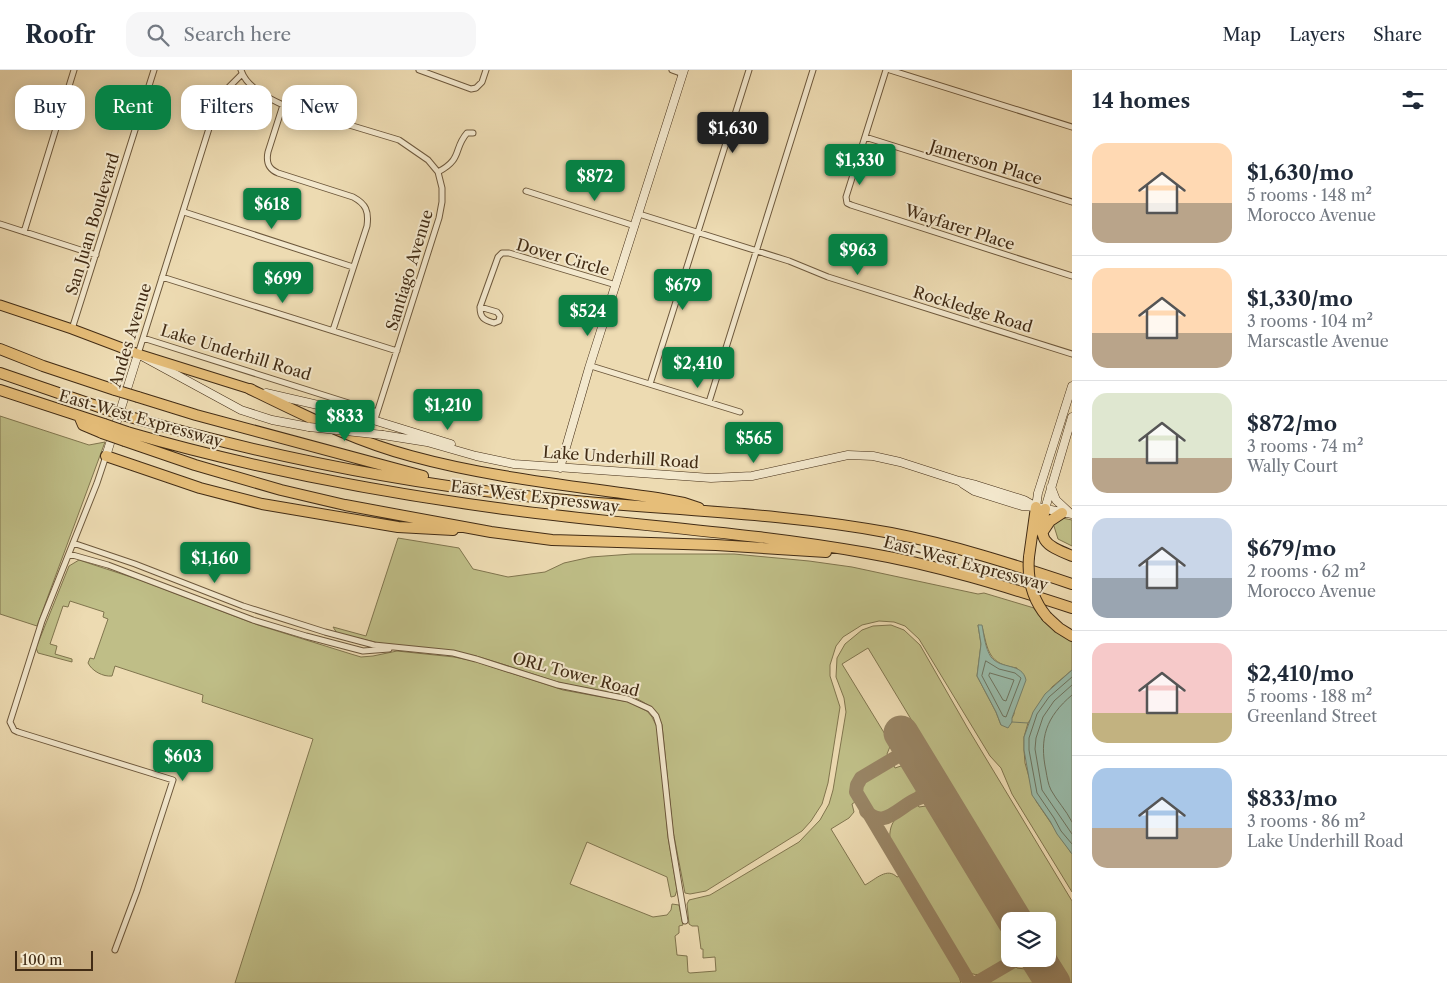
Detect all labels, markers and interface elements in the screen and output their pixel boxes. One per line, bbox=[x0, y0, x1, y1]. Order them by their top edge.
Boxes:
search box bbox=[126, 12, 476, 57]
text: Roofr bbox=[25, 20, 96, 49]
icon: search bbox=[144, 21, 172, 49]
text: Search here bbox=[184, 23, 291, 46]
text: Map bbox=[1223, 24, 1261, 46]
text: Layers bbox=[1289, 24, 1345, 46]
text: Share bbox=[1373, 24, 1422, 46]
chip: Buy bbox=[15, 85, 85, 130]
chip: Rent bbox=[95, 85, 171, 130]
chip: Filters bbox=[181, 85, 272, 130]
chip: New bbox=[282, 85, 357, 130]
icon: filters bbox=[1399, 86, 1427, 114]
text: 14 homes bbox=[1092, 88, 1190, 113]
pin: $1,630 bbox=[692, 112, 774, 154]
text: $1,630 bbox=[708, 118, 758, 138]
street label: Jamerson Place bbox=[924, 135, 1045, 189]
pin: $1,330 bbox=[819, 144, 901, 186]
street label: San Juan Boulevard bbox=[61, 150, 123, 297]
text: $1,330 bbox=[836, 150, 884, 170]
pin: $872 bbox=[565, 160, 625, 202]
text: $1,630/mo bbox=[1247, 160, 1354, 185]
icon: home bbox=[1132, 163, 1192, 223]
text: $872 bbox=[577, 166, 613, 186]
text: 5 rooms · 148 m² bbox=[1247, 185, 1372, 205]
pin: $618 bbox=[242, 188, 302, 230]
text: $618 bbox=[254, 194, 290, 214]
street label: Wayfarer Place bbox=[902, 199, 1018, 254]
text: Morocco Avenue bbox=[1247, 205, 1376, 225]
street label: Santiago Avenue bbox=[381, 207, 437, 333]
street label: Dover Circle bbox=[514, 234, 612, 280]
pin: $963 bbox=[828, 234, 888, 276]
text: $963 bbox=[839, 240, 877, 260]
pin: $699 bbox=[253, 262, 313, 304]
text: $699 bbox=[264, 268, 302, 288]
pin: $679 bbox=[653, 268, 713, 311]
text: $679 bbox=[665, 275, 701, 295]
street label: Andes Avenue bbox=[104, 280, 155, 391]
street label: Rockledge Road bbox=[911, 281, 1035, 337]
text: $1,330/mo bbox=[1247, 286, 1353, 311]
icon: home bbox=[1132, 288, 1192, 348]
pin: $524 bbox=[558, 294, 618, 337]
text: $524 bbox=[570, 301, 606, 321]
text: 3 rooms · 104 m² bbox=[1247, 311, 1373, 331]
street label: Lake Underhill Road bbox=[158, 320, 314, 384]
text: Marscastle Avenue bbox=[1247, 331, 1389, 351]
pin: $2,410 bbox=[657, 346, 739, 389]
text: $2,410 bbox=[673, 353, 723, 373]
street label: East-West Expressway bbox=[57, 385, 226, 451]
pin: $1,210 bbox=[407, 388, 489, 431]
text: $1,210 bbox=[424, 395, 472, 415]
pin: $833 bbox=[315, 400, 375, 442]
text: $833 bbox=[327, 406, 363, 426]
text: $872/mo bbox=[1247, 411, 1337, 436]
icon: home bbox=[1132, 413, 1192, 473]
pin: $565 bbox=[724, 422, 784, 464]
text: $565 bbox=[736, 428, 772, 448]
text: 3 rooms · 74 m² bbox=[1247, 436, 1363, 456]
street label: Lake Underhill Road bbox=[542, 442, 700, 472]
text: Wally Court bbox=[1247, 456, 1338, 476]
street label: East-West Expressway bbox=[450, 476, 622, 516]
street label: East-West Expressway bbox=[881, 531, 1052, 595]
text: $679/mo bbox=[1247, 536, 1336, 561]
icon: home bbox=[1132, 538, 1192, 598]
pin: $1,160 bbox=[174, 542, 256, 584]
text: $1,160 bbox=[191, 548, 239, 568]
text: 2 rooms · 62 m² bbox=[1247, 561, 1366, 581]
text: Morocco Avenue bbox=[1247, 581, 1376, 601]
street label: ORL Tower Road bbox=[510, 647, 642, 701]
text: $2,410/mo bbox=[1247, 661, 1354, 686]
icon: home bbox=[1132, 663, 1192, 723]
text: 5 rooms · 188 m² bbox=[1247, 686, 1372, 706]
text: Greenland Street bbox=[1247, 706, 1377, 726]
pin: $603 bbox=[153, 740, 213, 782]
text: $603 bbox=[164, 746, 202, 766]
text: $833/mo bbox=[1247, 786, 1337, 811]
icon: home bbox=[1132, 788, 1192, 848]
text: 3 rooms · 86 m² bbox=[1247, 811, 1366, 831]
text: Lake Underhill Road bbox=[1247, 831, 1403, 851]
map controls bbox=[1001, 912, 1056, 967]
button: layers bbox=[1001, 912, 1056, 967]
scale bar bbox=[15, 948, 92, 971]
text: 100 m bbox=[22, 951, 62, 969]

